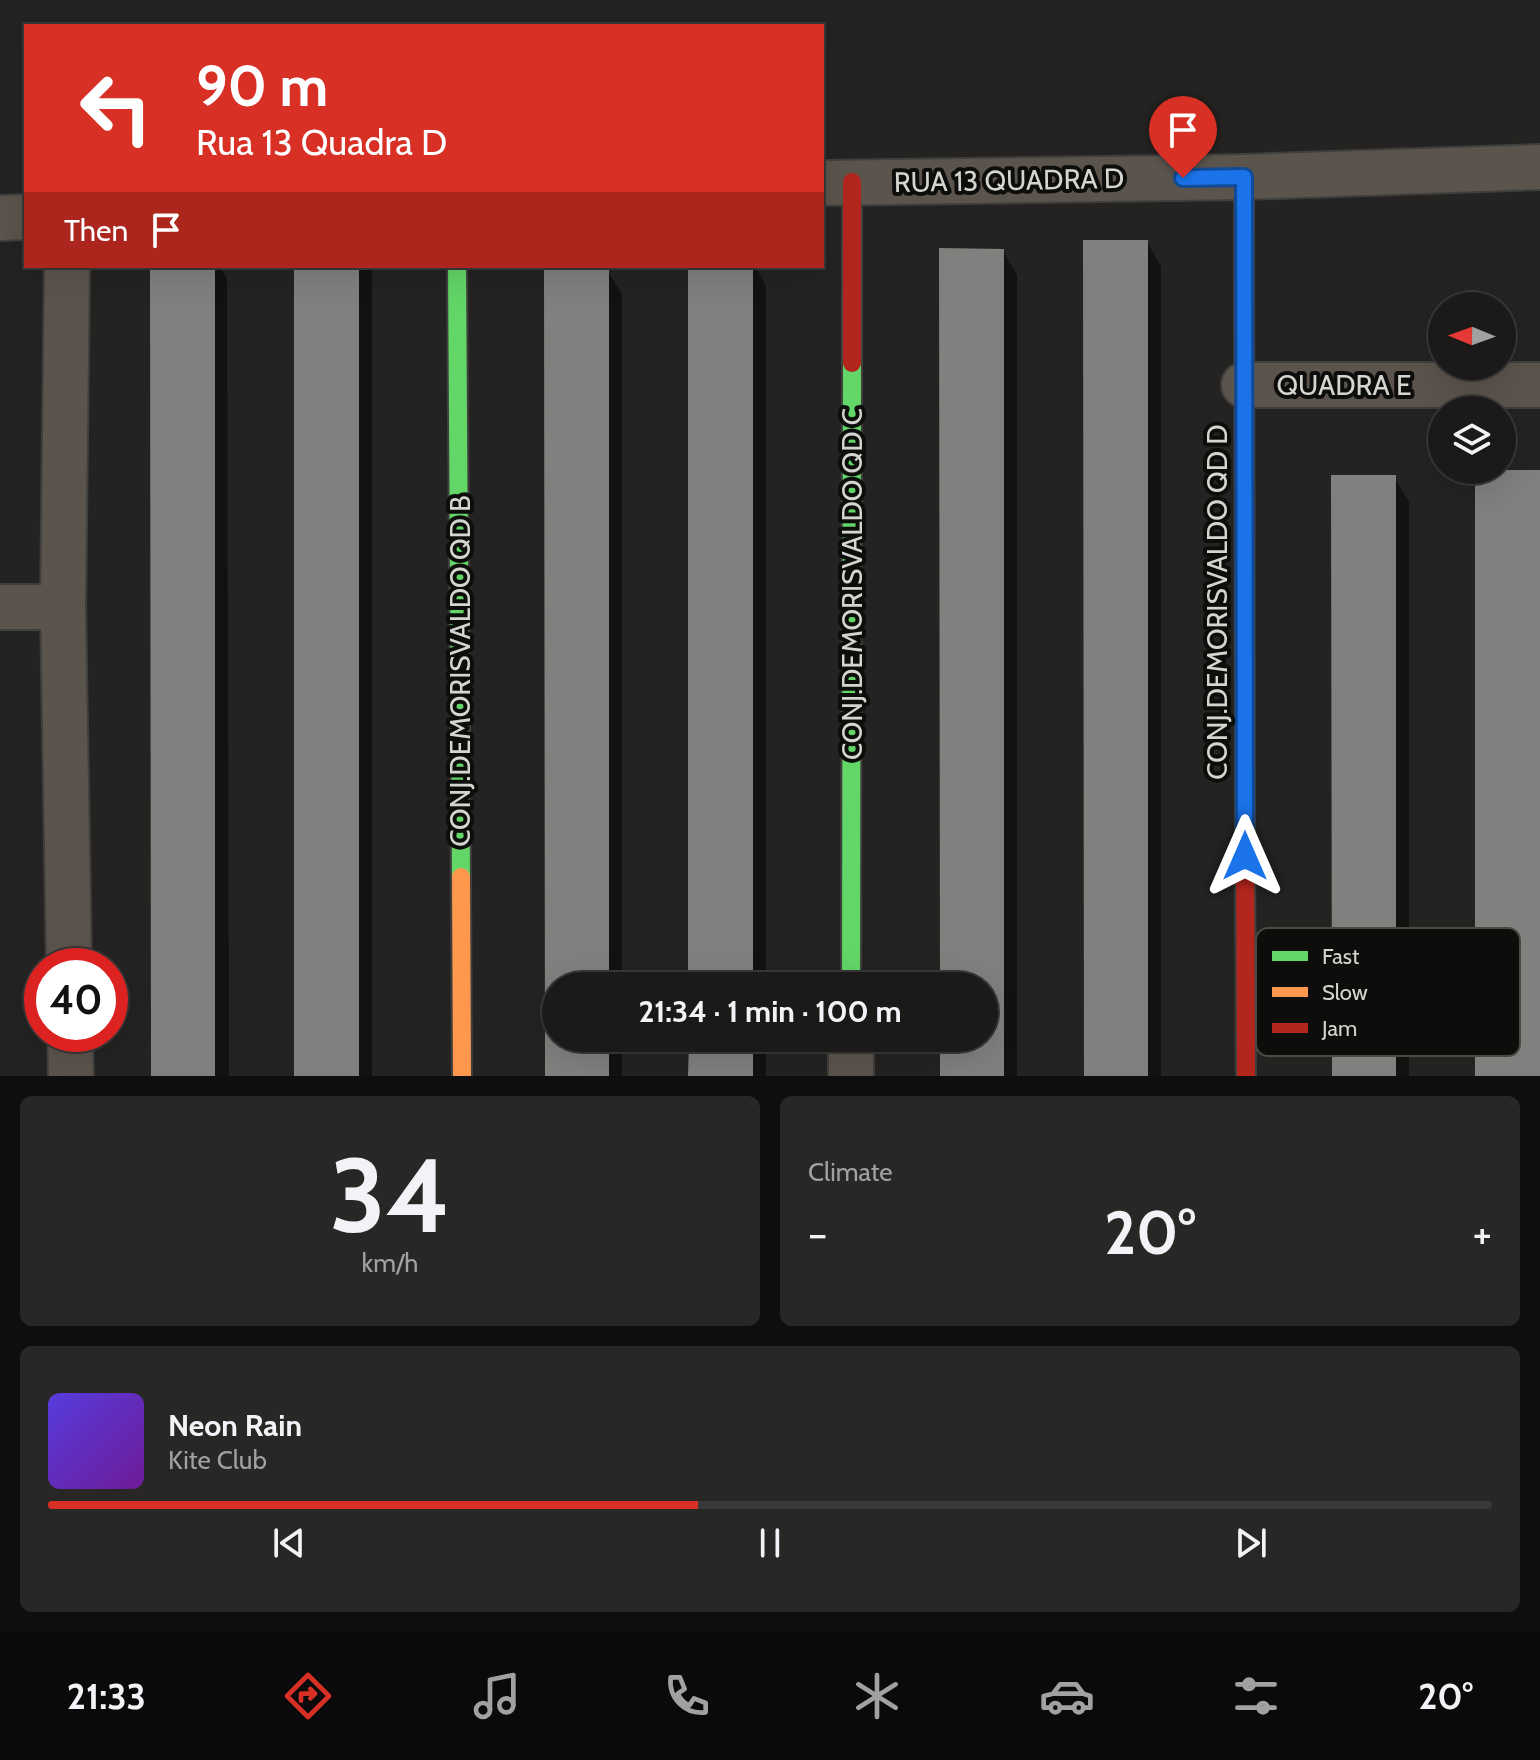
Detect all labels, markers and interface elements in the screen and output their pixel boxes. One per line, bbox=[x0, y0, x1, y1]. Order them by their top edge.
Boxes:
text: 90 m bbox=[196, 52, 328, 120]
icon: left bbox=[64, 56, 168, 160]
pin bbox=[1149, 96, 1217, 178]
icon: arrive bbox=[1161, 108, 1205, 152]
text: Rua 13 Quadra D bbox=[196, 120, 447, 164]
street label: RUA 13 QUADRA D bbox=[893, 161, 1125, 199]
icon: arrive bbox=[144, 208, 188, 252]
text: Then bbox=[64, 212, 128, 249]
north arrow bbox=[1428, 292, 1516, 380]
map controls bbox=[1428, 292, 1516, 484]
street label: QUADRA E bbox=[1277, 368, 1411, 402]
button: layers bbox=[1428, 396, 1516, 484]
street label: CONJ.DEMORISVALDO QD C bbox=[835, 408, 869, 760]
street label: CONJ.DEMORISVALDO QD D bbox=[1200, 424, 1234, 780]
street label: CONJ.DEMORISVALDO QD B bbox=[443, 495, 477, 847]
position arrow bbox=[1203, 814, 1287, 898]
legend bbox=[1256, 928, 1520, 1056]
text: Fast bbox=[1322, 943, 1360, 970]
speed limit sign: 40 bbox=[24, 948, 128, 1052]
text: Slow bbox=[1322, 979, 1368, 1006]
text: 21:34 · 1 min · 100 m bbox=[638, 993, 902, 1030]
text: Jam bbox=[1321, 1015, 1357, 1042]
text: 34 bbox=[330, 1132, 450, 1258]
text: Climate bbox=[808, 1156, 893, 1188]
text: 20° bbox=[1104, 1196, 1196, 1269]
text: − bbox=[808, 1207, 827, 1260]
text: + bbox=[1473, 1207, 1492, 1260]
text: km/h bbox=[362, 1247, 418, 1279]
text: Neon Rain bbox=[168, 1407, 302, 1444]
text: Kite Club bbox=[168, 1444, 267, 1476]
icon: previous bbox=[267, 1521, 311, 1565]
icon: pause bbox=[748, 1521, 792, 1565]
icon: next bbox=[1229, 1521, 1273, 1565]
icon: directions bbox=[280, 1668, 336, 1724]
icon: music bbox=[469, 1668, 525, 1724]
icon: phone bbox=[659, 1668, 715, 1724]
icon: climate bbox=[849, 1668, 905, 1724]
icon: car bbox=[1039, 1668, 1095, 1724]
icon: filters bbox=[1228, 1668, 1284, 1724]
text: 21:33 bbox=[67, 1674, 146, 1718]
text: 20° bbox=[1418, 1674, 1473, 1718]

